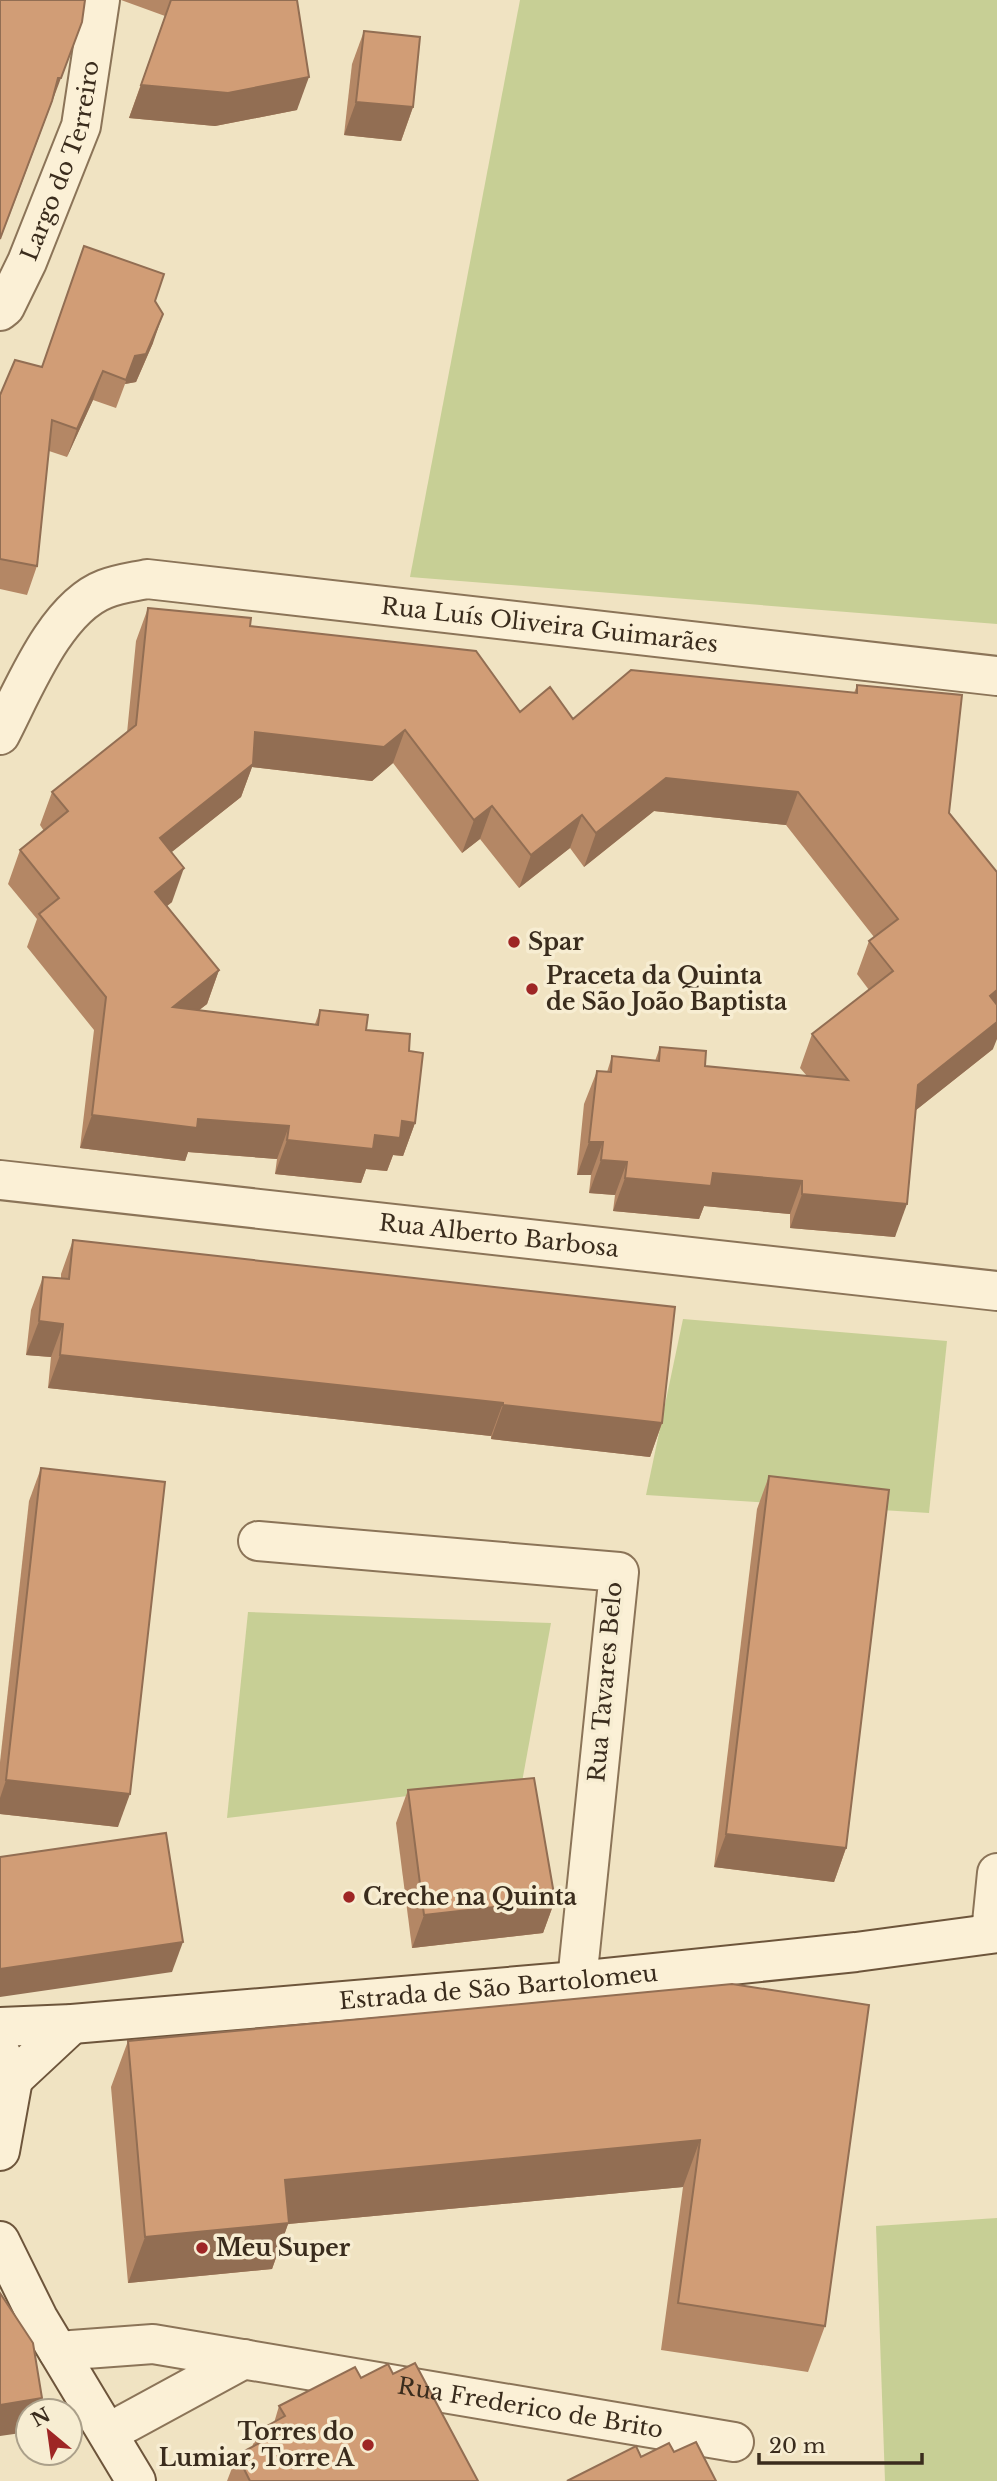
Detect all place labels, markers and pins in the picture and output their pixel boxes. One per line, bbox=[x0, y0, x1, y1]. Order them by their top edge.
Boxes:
place label: Spar bbox=[528, 928, 584, 956]
marker: Spar bbox=[506, 934, 522, 950]
place label: Praceta da Quinta de São João Baptista bbox=[546, 962, 787, 1016]
marker: Praceta da Quinta de São João Baptista bbox=[524, 981, 540, 997]
place label: Creche na Quinta bbox=[363, 1883, 577, 1911]
marker: Creche na Quinta bbox=[341, 1889, 357, 1905]
place label: Meu Super bbox=[216, 2234, 351, 2262]
marker: Meu Super bbox=[194, 2240, 210, 2256]
place label: Torres do Lumiar, Torre A bbox=[159, 2418, 355, 2472]
marker: Torres do Lumiar, Torre A bbox=[360, 2437, 376, 2453]

